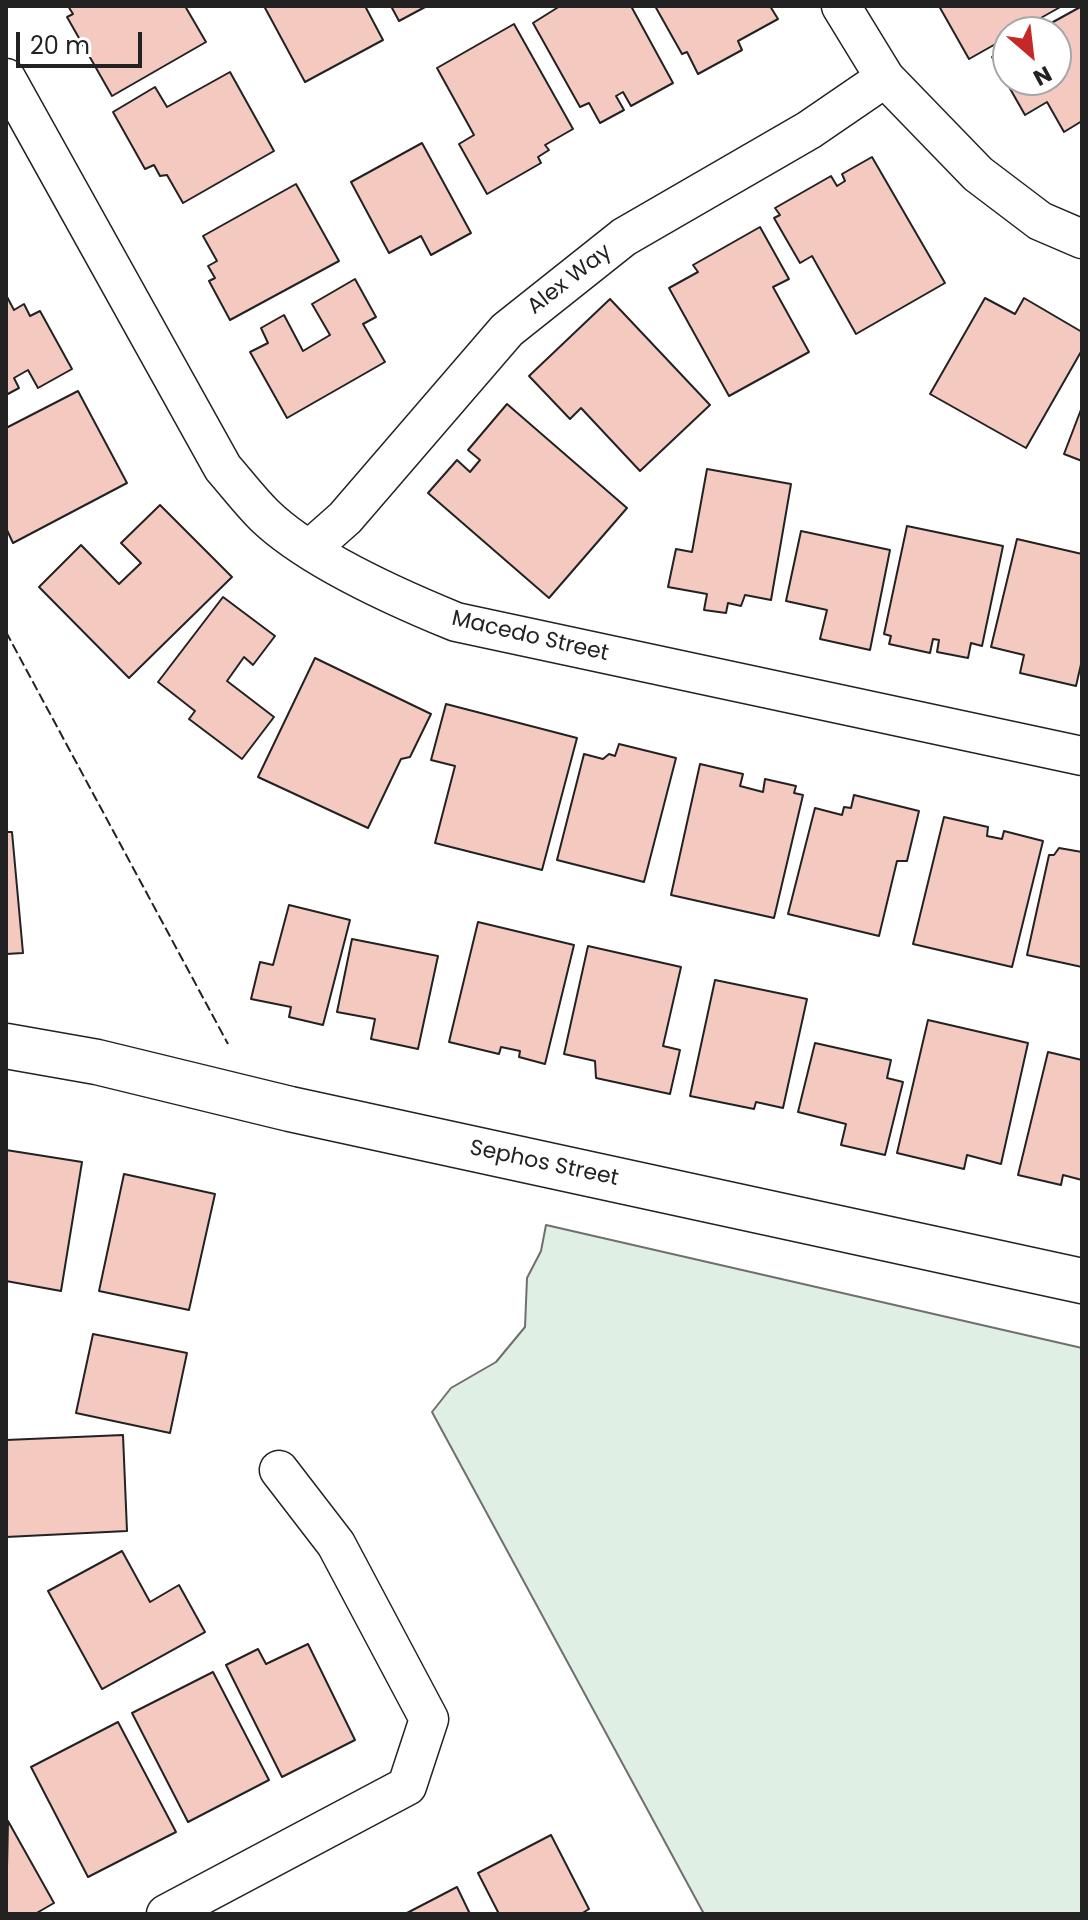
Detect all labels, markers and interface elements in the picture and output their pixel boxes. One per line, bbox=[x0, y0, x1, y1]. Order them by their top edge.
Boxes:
scale bar bbox=[20, 16, 146, 66]
north arrow bbox=[992, 16, 1072, 96]
text: 20 m bbox=[30, 29, 90, 62]
text: N bbox=[1028, 58, 1057, 93]
street label: Alex Way bbox=[523, 239, 617, 321]
street label: Macedo Street bbox=[449, 606, 611, 668]
street label: Sephos Street bbox=[467, 1135, 621, 1193]

